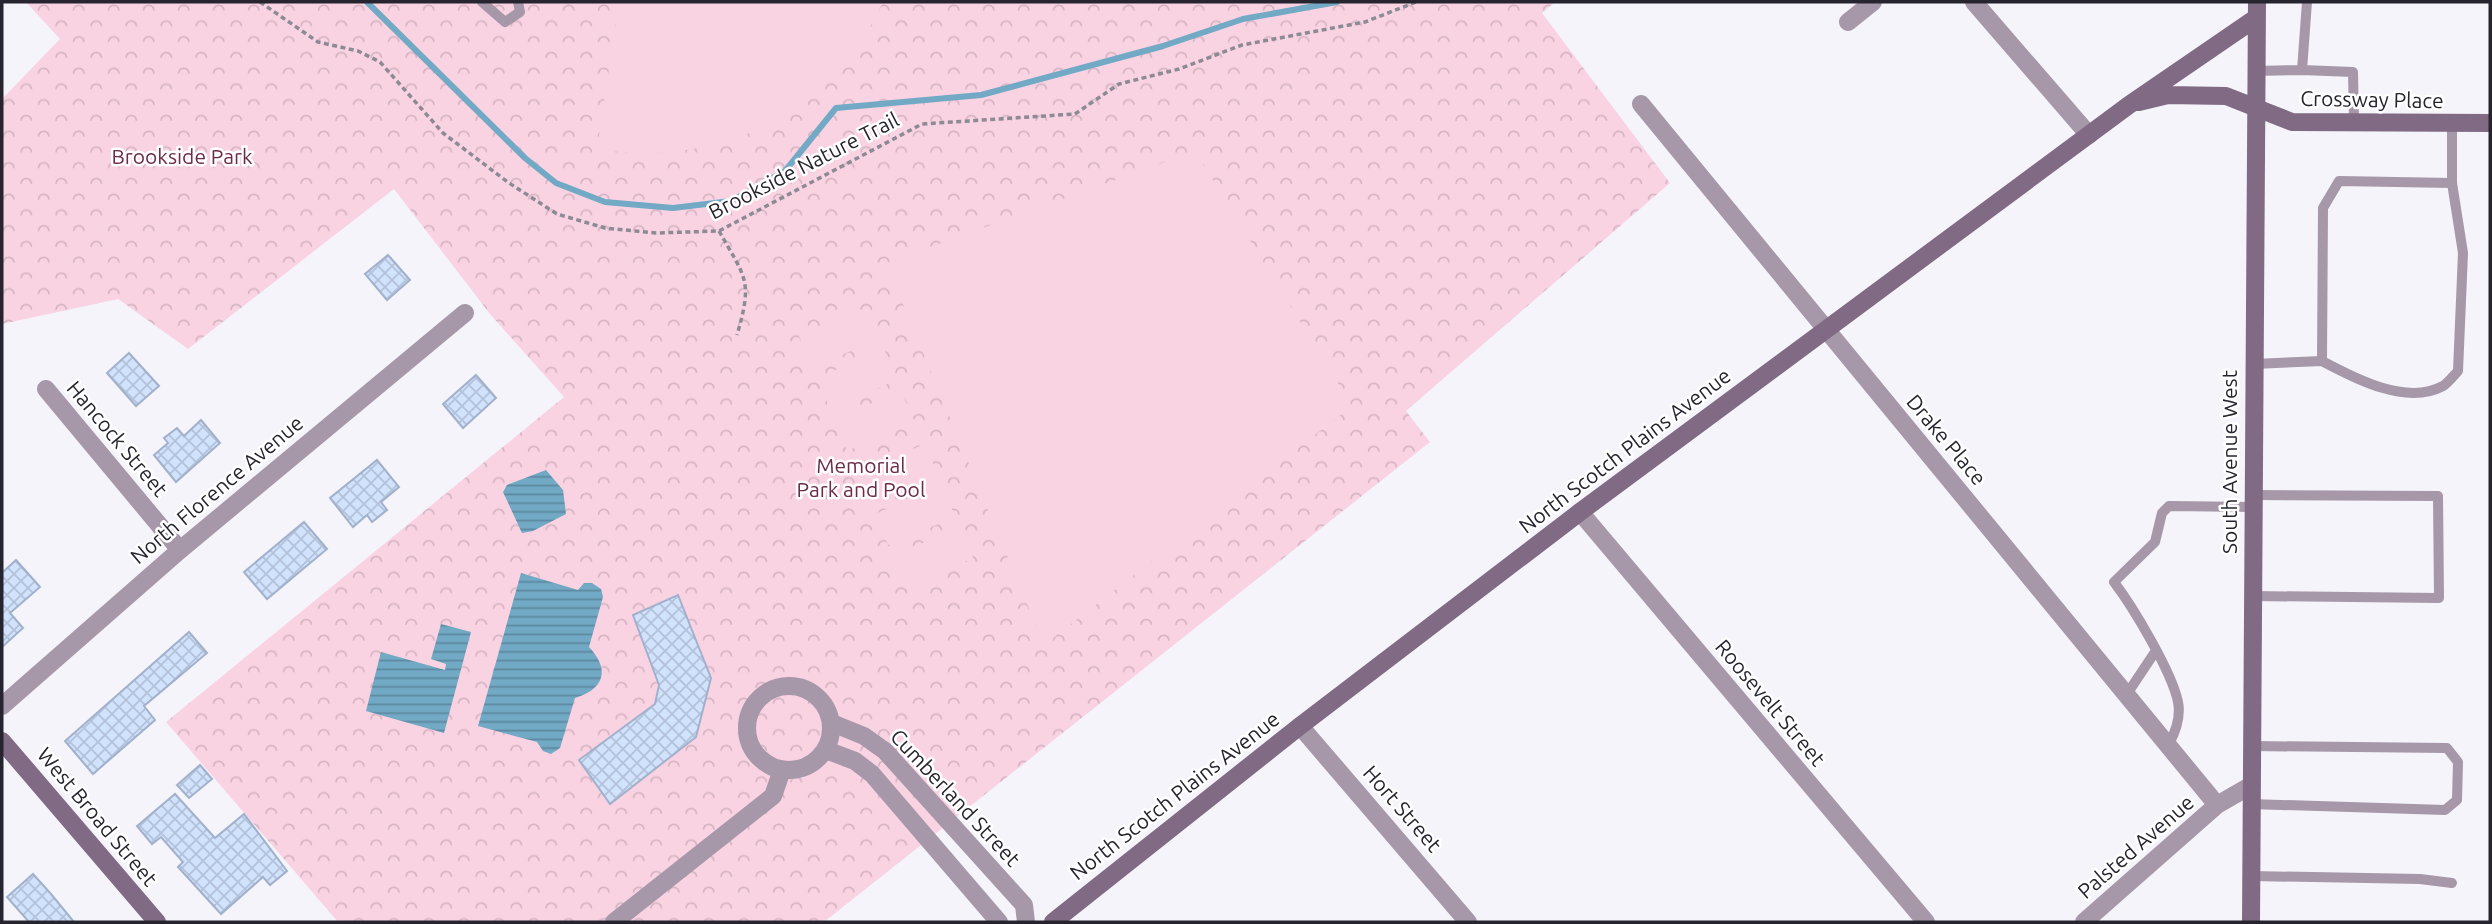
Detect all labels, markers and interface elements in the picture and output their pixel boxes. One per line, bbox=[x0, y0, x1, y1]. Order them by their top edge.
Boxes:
street label: Crossway Place bbox=[2300, 86, 2444, 112]
street label: Brookside Nature Trail bbox=[705, 107, 903, 223]
park label: Brookside Park bbox=[111, 144, 253, 168]
street label: North Scotch Plains Avenue bbox=[1514, 363, 1735, 538]
street label: South Avenue West bbox=[2217, 370, 2241, 554]
street label: Hancock Street bbox=[63, 376, 173, 501]
street label: Drake Place bbox=[1902, 389, 1991, 489]
street label: North Florence Avenue bbox=[125, 410, 307, 568]
park label: Memorial Park and Pool bbox=[797, 453, 925, 501]
street label: Roosevelt Street bbox=[1711, 634, 1831, 770]
street label: North Scotch Plains Avenue bbox=[1065, 706, 1284, 884]
street label: Cumberland Street bbox=[886, 724, 1025, 871]
street label: West Broad Street bbox=[33, 742, 163, 890]
street label: Hort Street bbox=[1359, 760, 1447, 856]
street label: Palsted Avenue bbox=[2073, 789, 2198, 903]

